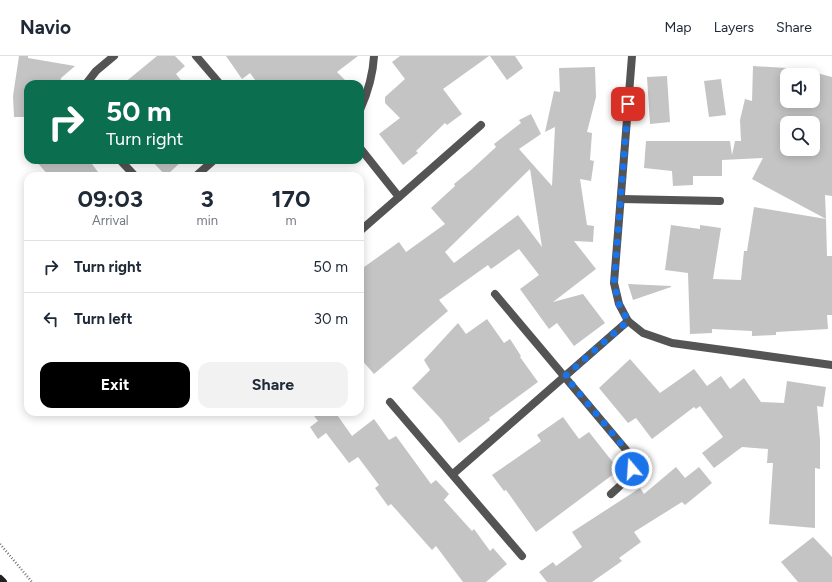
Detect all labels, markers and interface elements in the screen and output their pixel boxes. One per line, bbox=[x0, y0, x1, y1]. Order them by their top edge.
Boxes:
text: Navio bbox=[20, 16, 71, 39]
text: Map bbox=[664, 19, 692, 36]
text: Layers bbox=[714, 19, 754, 36]
text: Share bbox=[776, 19, 812, 36]
map controls bbox=[780, 68, 820, 156]
button: sound bbox=[780, 68, 820, 108]
pin bbox=[611, 87, 645, 121]
icon: arrive bbox=[617, 93, 639, 115]
text: 50 m bbox=[106, 94, 172, 128]
icon: right bbox=[40, 96, 92, 148]
button: search bbox=[780, 116, 820, 156]
text: Turn right bbox=[106, 128, 183, 150]
text: 09:03 bbox=[78, 184, 143, 213]
text: 3 bbox=[201, 184, 214, 213]
text: 170 bbox=[271, 184, 310, 213]
text: Arrival bbox=[92, 213, 129, 228]
text: min bbox=[197, 213, 218, 228]
text: m bbox=[285, 213, 296, 228]
icon: right bbox=[40, 256, 62, 278]
text: Turn right bbox=[74, 258, 142, 276]
text: 50 m bbox=[313, 258, 348, 276]
icon: left bbox=[40, 308, 62, 330]
text: Turn left bbox=[74, 310, 132, 328]
text: 30 m bbox=[314, 310, 348, 328]
button: Exit bbox=[40, 362, 190, 408]
button: Share bbox=[198, 362, 348, 408]
position arrow bbox=[611, 448, 653, 490]

